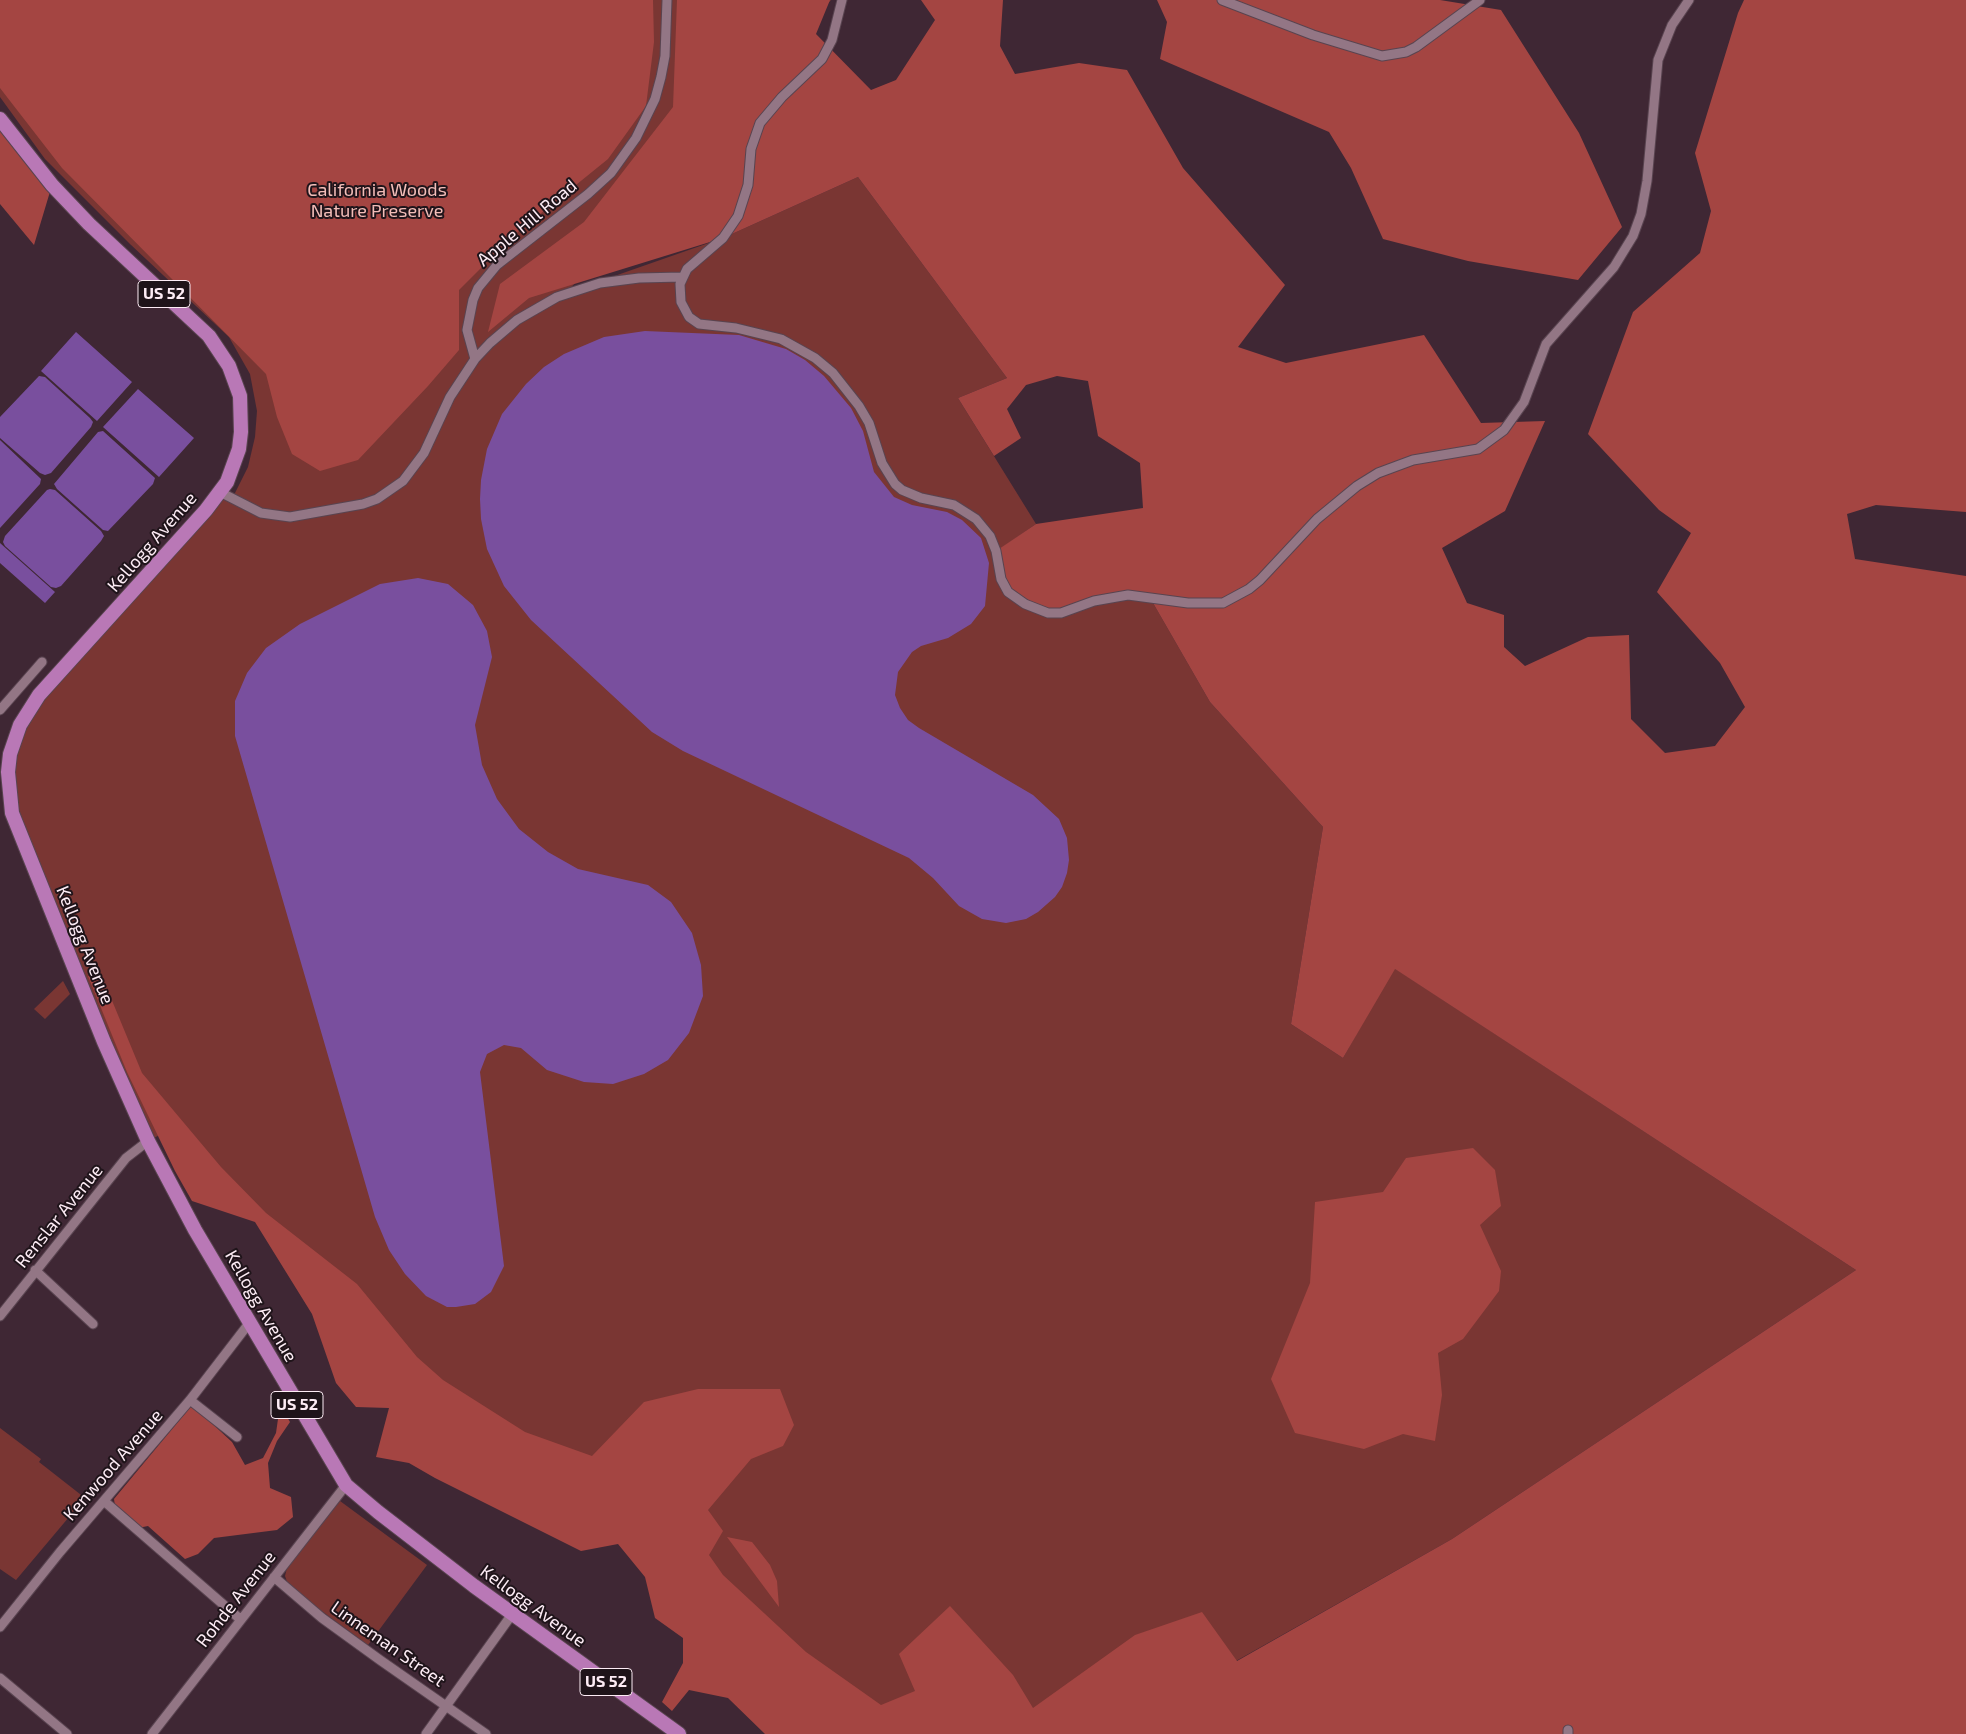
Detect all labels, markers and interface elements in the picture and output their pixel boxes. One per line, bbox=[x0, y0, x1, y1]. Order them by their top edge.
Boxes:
street label: Apple Hill Road bbox=[473, 175, 581, 271]
park label: California Woods Nature Preserve bbox=[307, 179, 447, 222]
road number: US 52 bbox=[138, 280, 190, 308]
street label: Kellogg Avenue bbox=[103, 488, 201, 596]
street label: Kellogg Avenue bbox=[52, 883, 118, 1007]
street label: Renslar Avenue bbox=[11, 1160, 107, 1272]
street label: Kellogg Avenue bbox=[220, 1246, 302, 1366]
road number: US 52 bbox=[271, 1392, 323, 1418]
street label: Kenwood Avenue bbox=[59, 1405, 167, 1525]
street label: Rohde Avenue bbox=[192, 1547, 280, 1651]
street label: Kellogg Avenue bbox=[476, 1560, 590, 1652]
street label: Linneman Street bbox=[327, 1597, 449, 1691]
road number: US 52 bbox=[580, 1668, 632, 1695]

